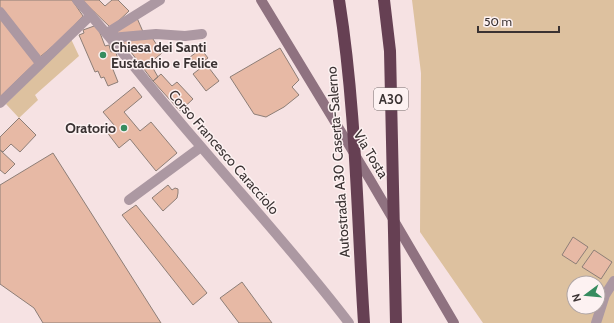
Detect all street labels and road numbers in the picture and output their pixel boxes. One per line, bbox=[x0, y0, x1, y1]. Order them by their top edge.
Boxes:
street label: Autostrada A30 Caserta-Salerno bbox=[322, 65, 354, 258]
street label: Corso Francesco Caracciolo bbox=[165, 86, 283, 218]
road number: A30 bbox=[374, 88, 408, 110]
street label: Via Tosta bbox=[350, 127, 393, 182]

